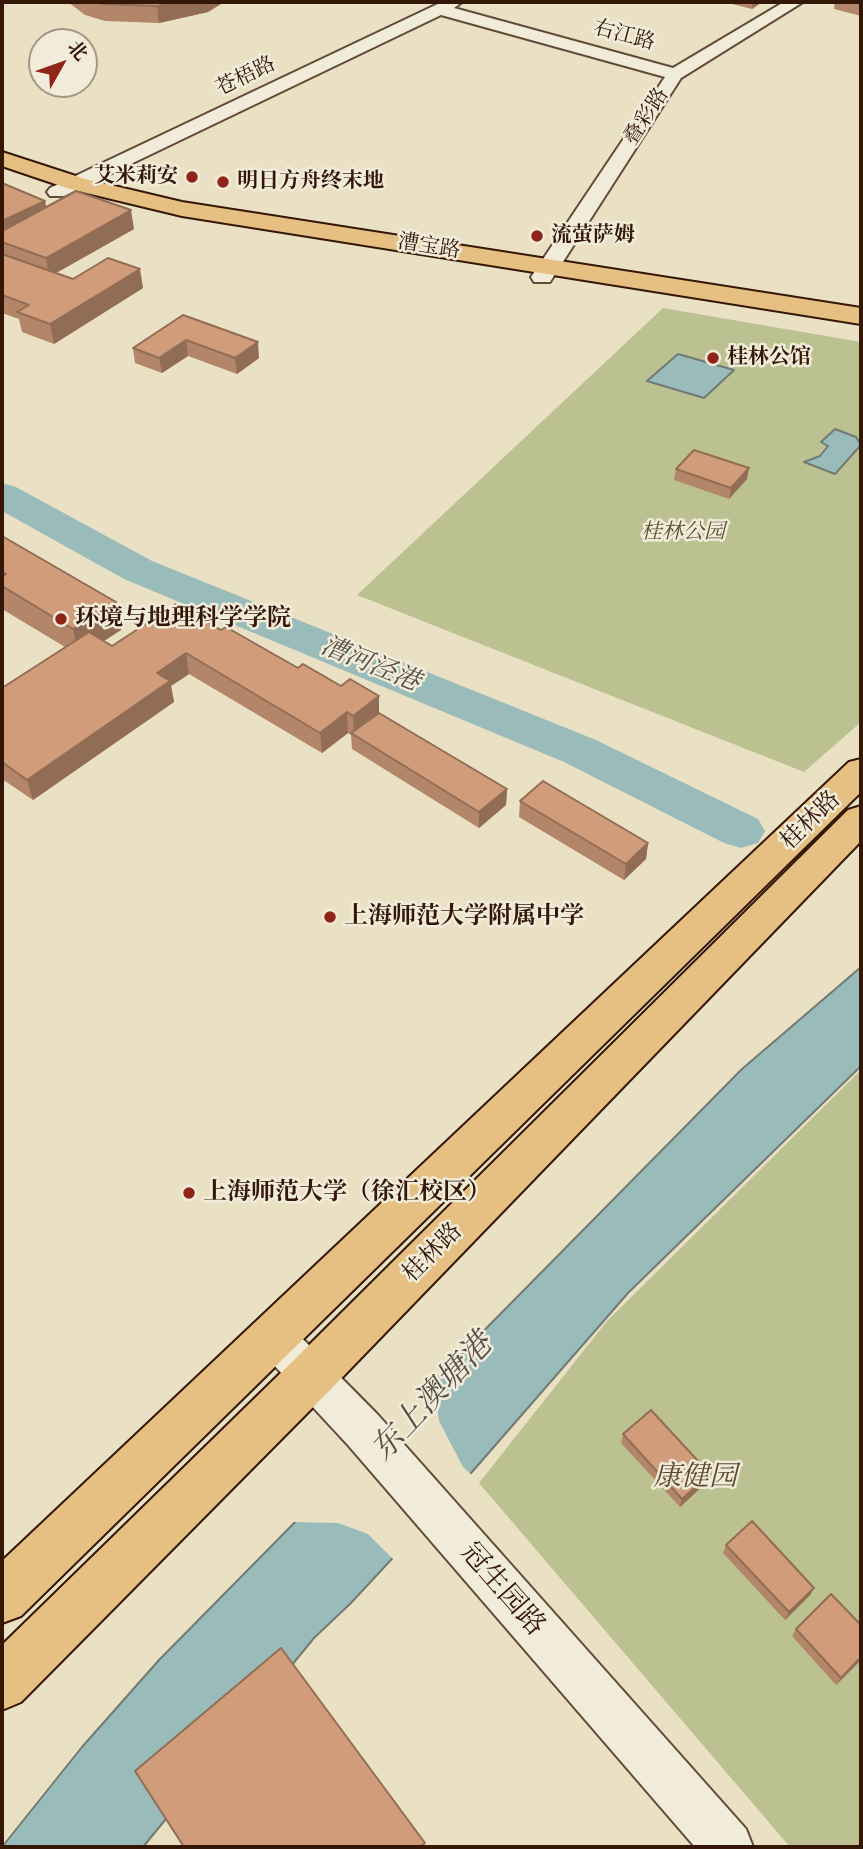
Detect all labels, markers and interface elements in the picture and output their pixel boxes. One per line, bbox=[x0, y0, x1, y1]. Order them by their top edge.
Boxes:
street label: 右江路 bbox=[590, 16, 658, 56]
north arrow bbox=[28, 28, 98, 98]
text: 北 bbox=[61, 35, 94, 66]
street label: 苍梧路 bbox=[212, 52, 280, 102]
street label: 叠彩路 bbox=[619, 84, 675, 150]
place label: 艾米莉安 bbox=[94, 164, 178, 190]
marker: 艾米莉安 bbox=[184, 169, 200, 185]
place label: 明日方舟终末地 bbox=[237, 169, 384, 195]
marker: 明日方舟终末地 bbox=[215, 174, 231, 190]
place label: 流萤萨姆 bbox=[551, 223, 635, 249]
marker: 流萤萨姆 bbox=[529, 228, 545, 244]
street label: 漕宝路 bbox=[396, 230, 462, 264]
place label: 桂林公馆 bbox=[727, 345, 811, 371]
marker: 桂林公馆 bbox=[705, 350, 721, 366]
park label: 桂林公园 bbox=[641, 520, 725, 546]
place label: 环境与地理科学学院 bbox=[75, 605, 291, 633]
marker: 环境与地理科学学院 bbox=[53, 611, 69, 627]
water label: 漕河泾港 bbox=[316, 631, 424, 699]
street label: 桂林路 bbox=[775, 786, 847, 856]
place label: 上海师范大学附属中学 bbox=[344, 903, 584, 931]
marker: 上海师范大学附属中学 bbox=[322, 909, 338, 925]
place label: 上海师范大学（徐汇校区） bbox=[203, 1179, 491, 1207]
marker: 上海师范大学（徐汇校区） bbox=[181, 1185, 197, 1201]
street label: 桂林路 bbox=[397, 1217, 469, 1289]
water label: 东上澳塘港 bbox=[364, 1326, 502, 1470]
park label: 康健园 bbox=[653, 1461, 737, 1495]
street label: 冠生园路 bbox=[453, 1537, 551, 1643]

